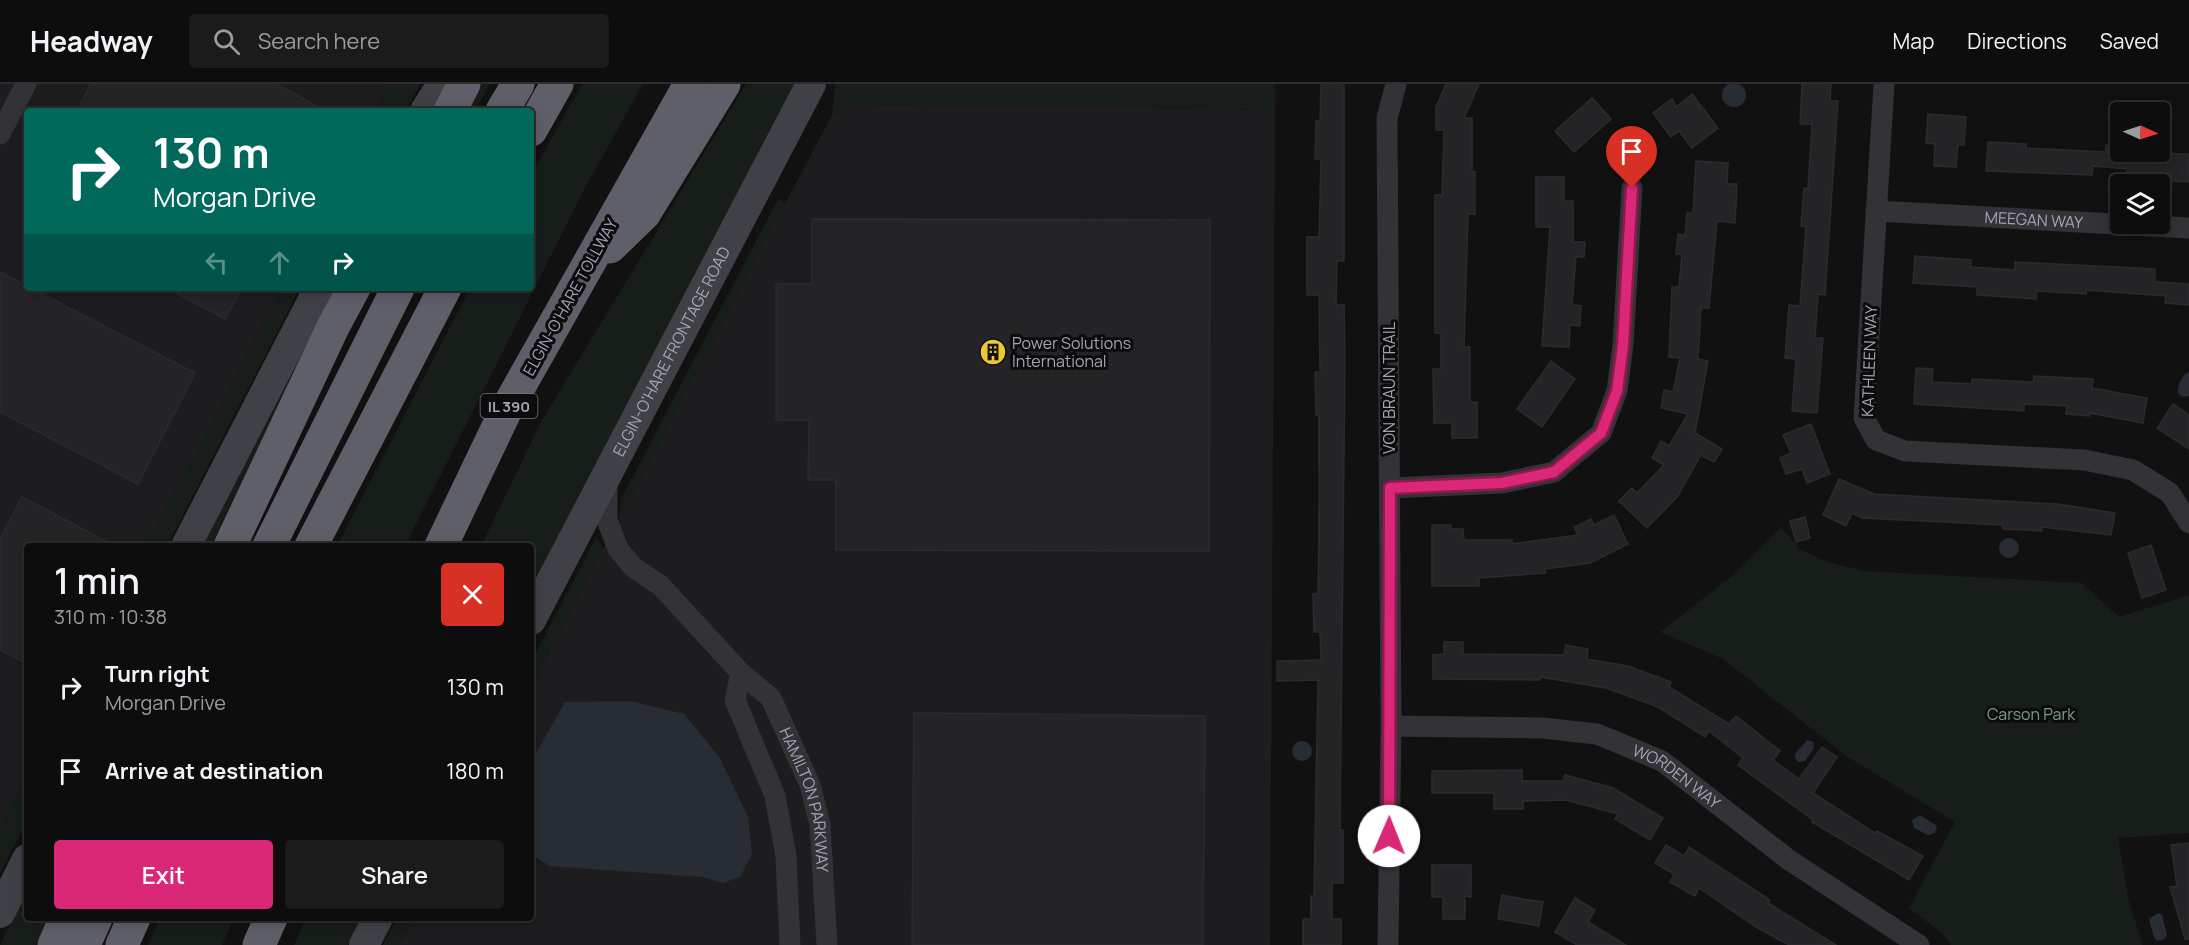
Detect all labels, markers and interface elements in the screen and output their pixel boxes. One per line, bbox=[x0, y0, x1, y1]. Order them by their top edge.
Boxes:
search box bbox=[189, 14, 609, 68]
text: Headway bbox=[30, 22, 153, 60]
icon: search bbox=[210, 25, 243, 58]
text: Search here bbox=[258, 26, 380, 56]
text: Map bbox=[1893, 27, 1934, 55]
text: Directions bbox=[1967, 27, 2067, 55]
text: Saved bbox=[2100, 27, 2159, 55]
north arrow bbox=[2110, 102, 2170, 162]
map controls bbox=[2110, 102, 2170, 234]
text: 130 m bbox=[153, 123, 270, 181]
pin bbox=[1606, 126, 1657, 188]
icon: right bbox=[54, 132, 132, 210]
icon: arrive bbox=[1615, 135, 1648, 168]
button: layers bbox=[2110, 174, 2170, 234]
text: Morgan Drive bbox=[153, 178, 316, 215]
street label: MEEGAN WAY bbox=[1984, 206, 2084, 233]
street label: ELGIN-O'HARE TOLLWAY bbox=[518, 215, 622, 379]
street label: ELGIN-O'HARE FRONTAGE ROAD bbox=[607, 242, 735, 460]
icon: left bbox=[200, 246, 233, 279]
icon: ahead bbox=[263, 246, 296, 279]
icon: right bbox=[326, 246, 359, 279]
street label: KATHLEEN WAY bbox=[1856, 305, 1882, 417]
street label: VON BRAUN TRAIL bbox=[1378, 322, 1400, 454]
place label: Power Solutions International bbox=[1012, 332, 1131, 372]
building icon: Power Solutions International bbox=[978, 337, 1008, 367]
road number: IL 390 bbox=[480, 394, 538, 418]
text: 1 min bbox=[54, 556, 140, 605]
button: close bbox=[441, 563, 504, 626]
text: 310 m · 10:38 bbox=[54, 603, 167, 630]
text: Turn right bbox=[105, 659, 210, 689]
icon: right bbox=[54, 671, 87, 704]
text: 130 m bbox=[447, 672, 504, 702]
text: Morgan Drive bbox=[105, 689, 226, 716]
park label: Carson Park bbox=[1987, 703, 2076, 725]
street label: HAMILTON PARKWAY bbox=[775, 724, 834, 873]
street label: WORDEN WAY bbox=[1629, 739, 1725, 814]
icon: arrive bbox=[54, 755, 87, 788]
text: Arrive at destination bbox=[105, 756, 323, 786]
text: 180 m bbox=[446, 756, 504, 786]
position arrow bbox=[1357, 804, 1421, 868]
button: Exit bbox=[54, 840, 273, 909]
button: Share bbox=[285, 840, 504, 909]

